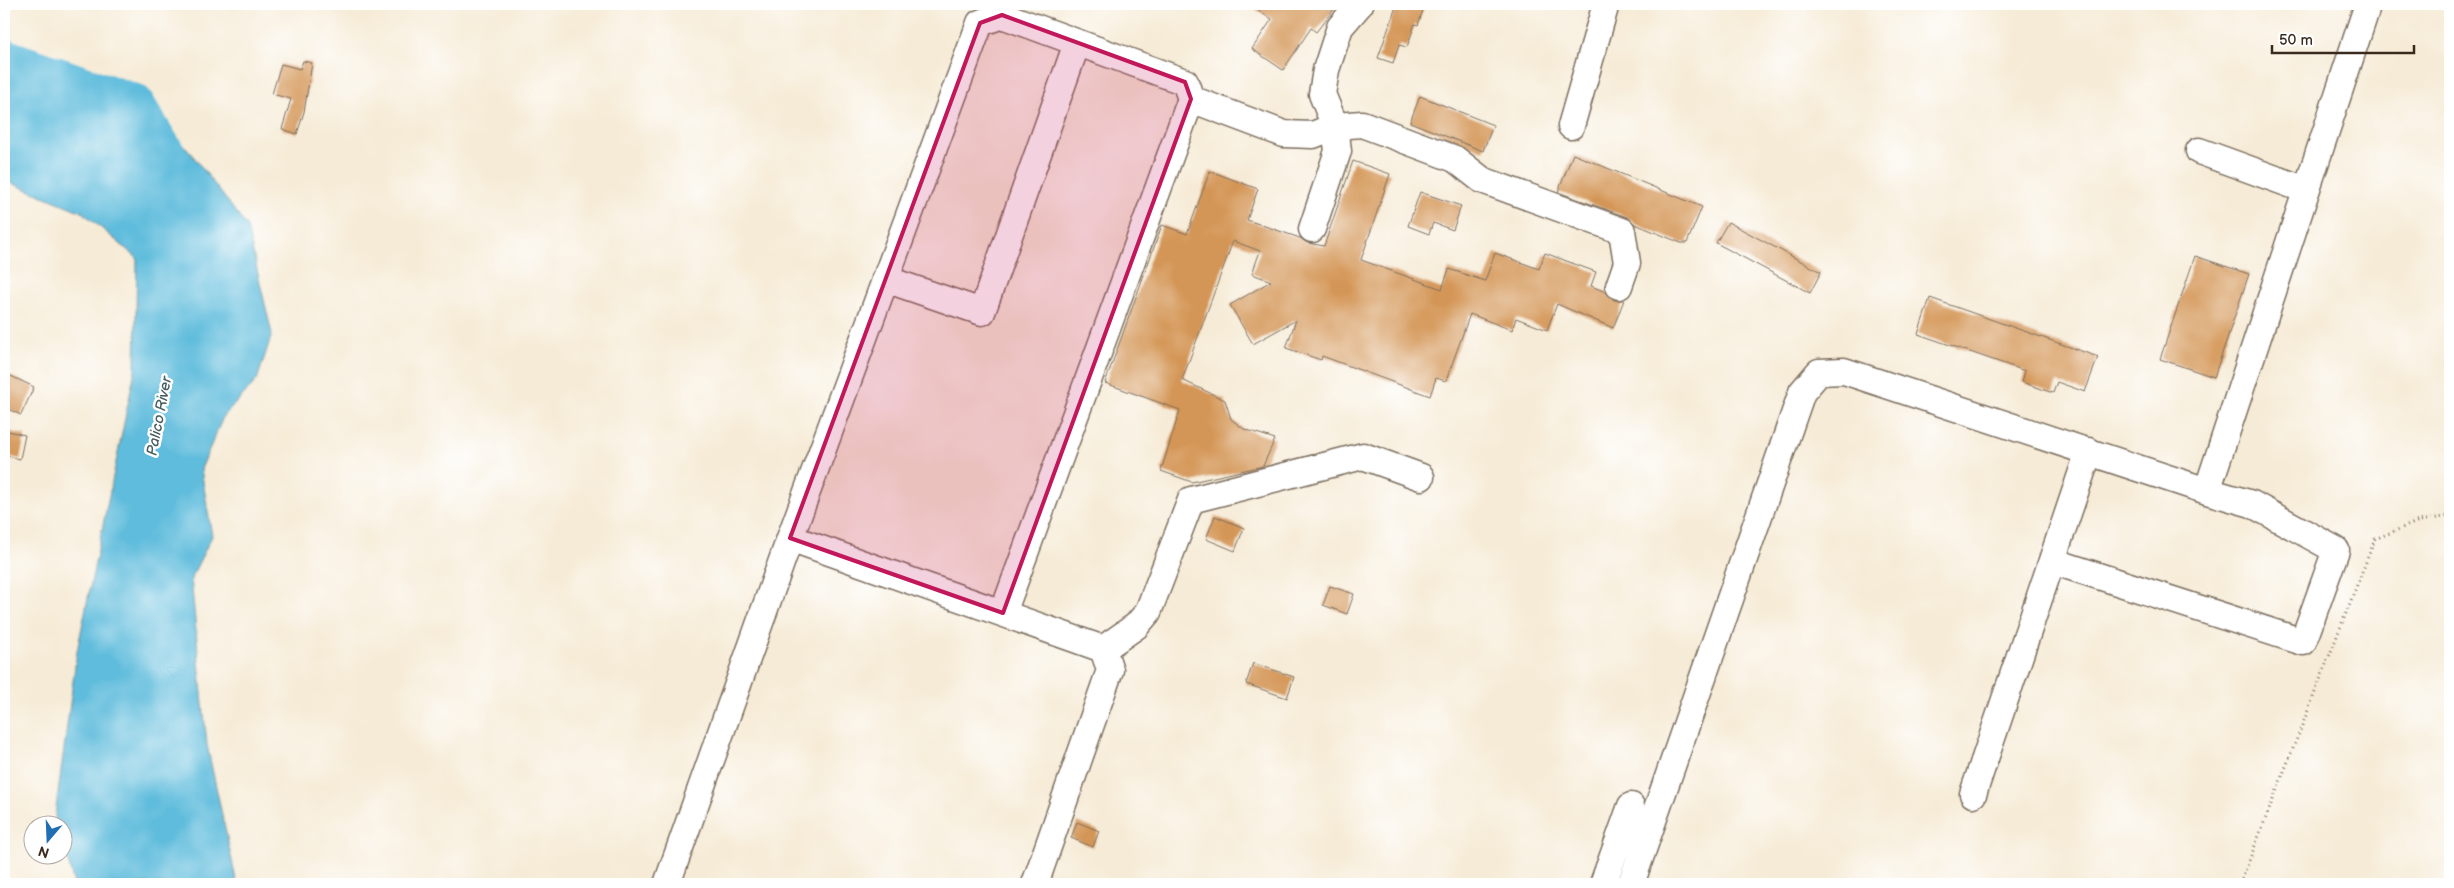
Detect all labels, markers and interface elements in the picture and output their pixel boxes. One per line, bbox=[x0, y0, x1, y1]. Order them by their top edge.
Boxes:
scale bar bbox=[2272, 22, 2414, 54]
text: 50 m bbox=[2279, 31, 2313, 50]
water label: Palico River bbox=[143, 373, 177, 457]
north arrow bbox=[22, 816, 72, 866]
text: N bbox=[36, 842, 52, 862]

